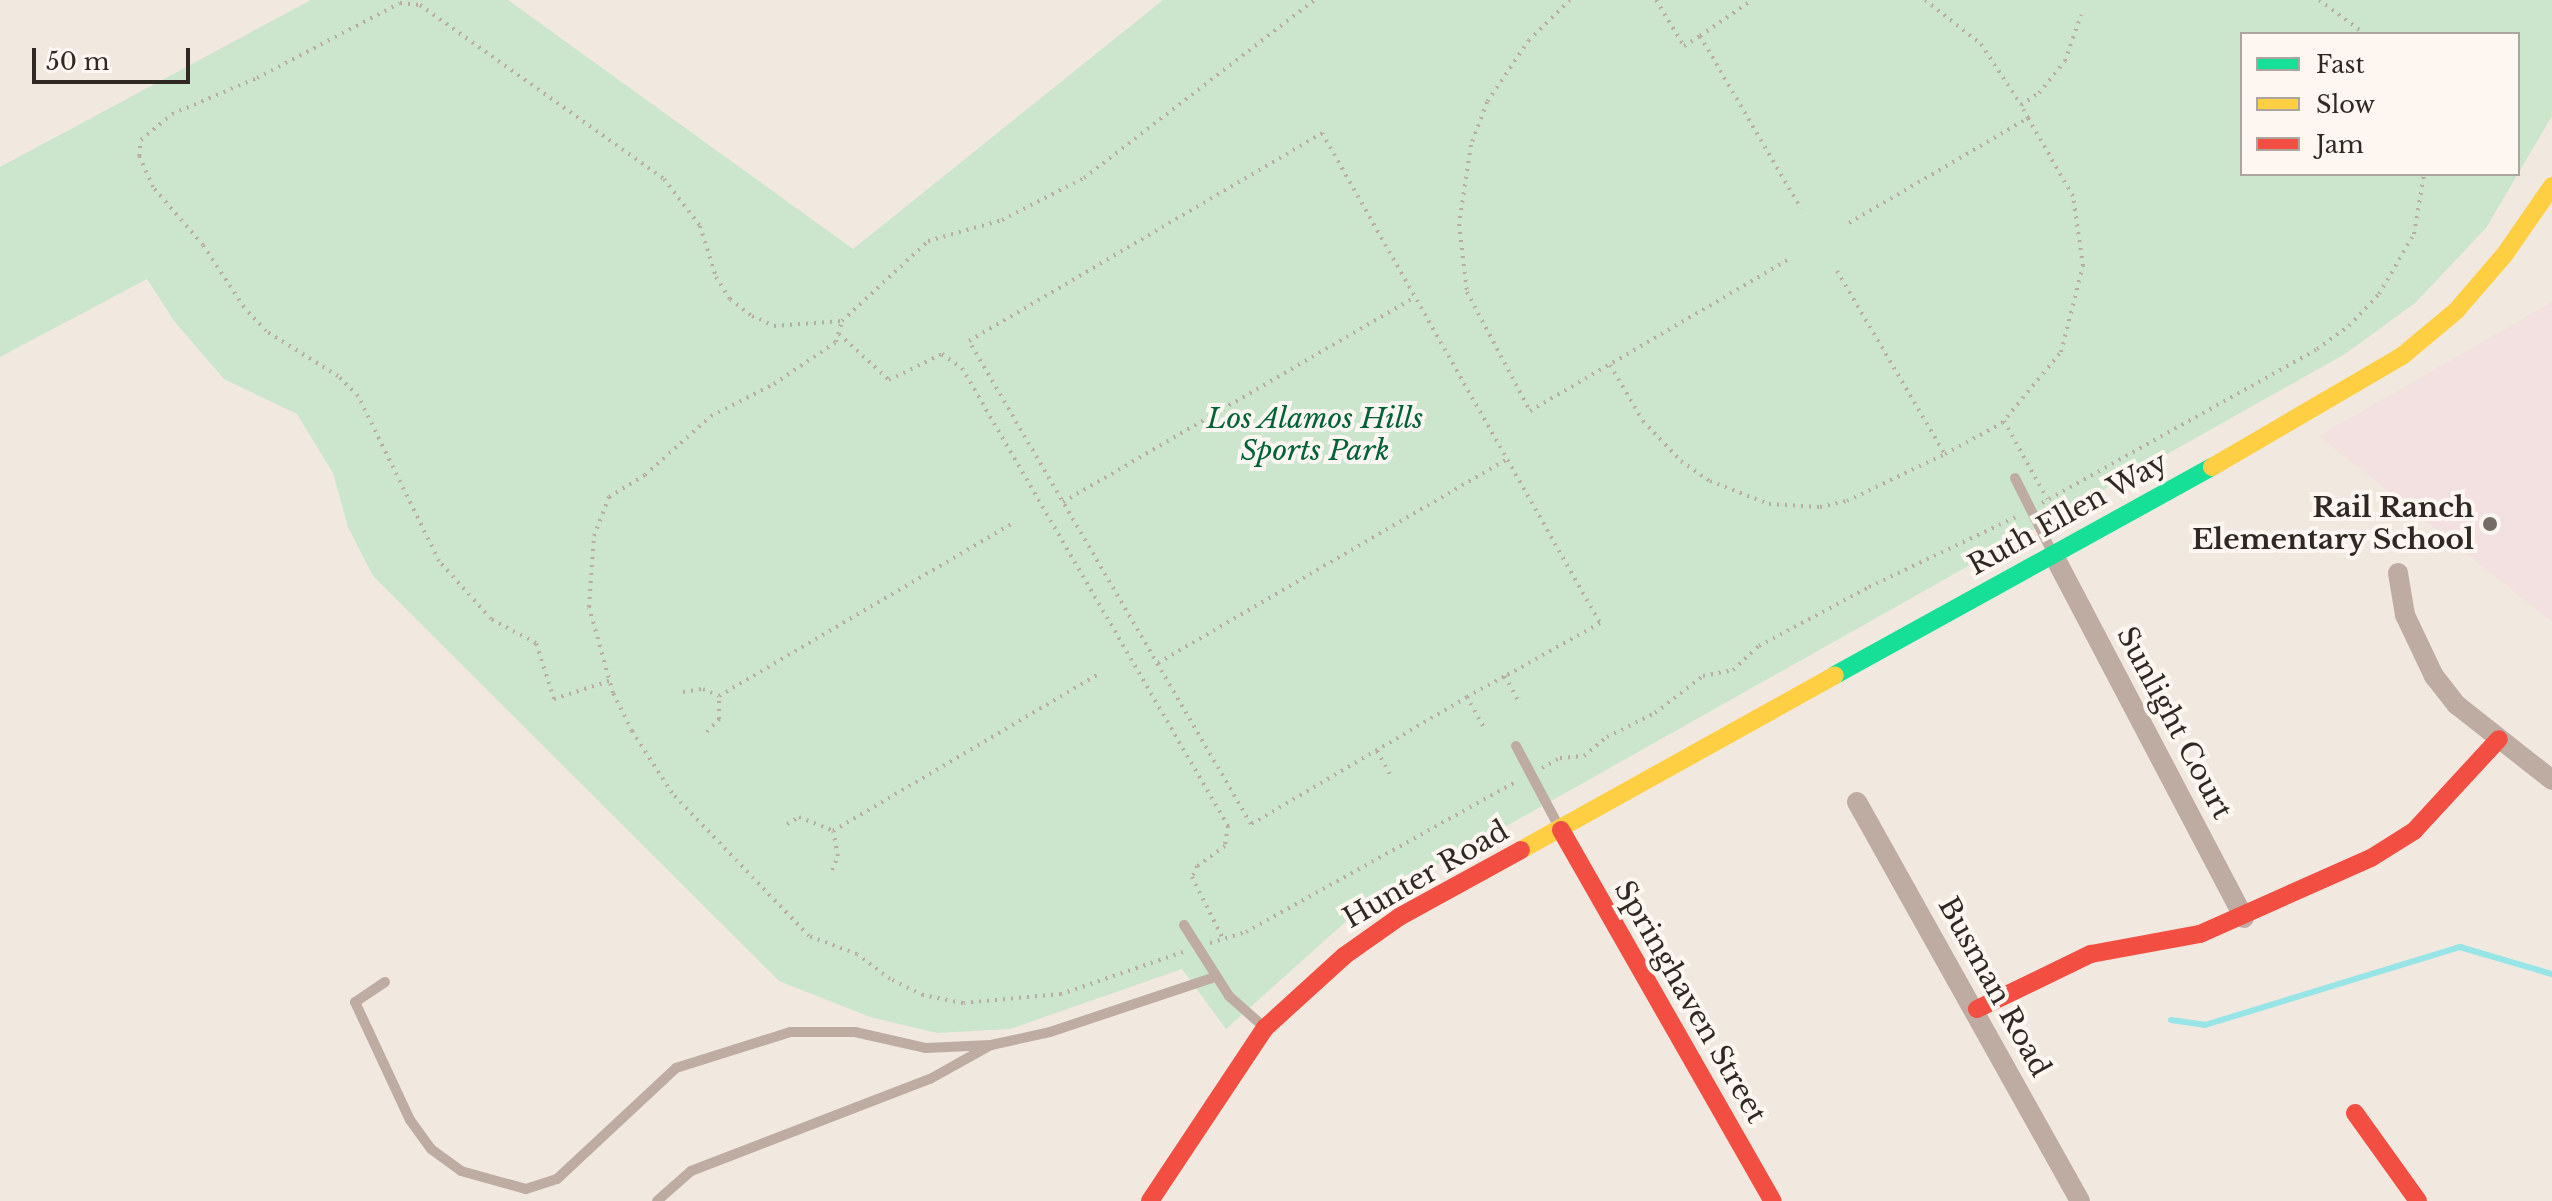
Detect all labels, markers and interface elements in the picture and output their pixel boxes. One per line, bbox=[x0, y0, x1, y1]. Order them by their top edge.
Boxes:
scale bar bbox=[36, 32, 194, 82]
legend bbox=[2240, 32, 2520, 176]
text: 50 m bbox=[46, 47, 109, 76]
text: Fast bbox=[2316, 50, 2364, 79]
text: Slow bbox=[2316, 90, 2375, 119]
text: Jam bbox=[2316, 130, 2364, 159]
park label: Los Alamos Hills Sports Park bbox=[1206, 402, 1424, 468]
street label: Ruth Ellen Way bbox=[1962, 445, 2174, 583]
place label: Rail Ranch Elementary School bbox=[2191, 491, 2474, 557]
marker: Rail Ranch Elementary School bbox=[2481, 515, 2499, 533]
street label: Sunlight Court bbox=[2109, 621, 2239, 825]
street label: Hunter Road bbox=[1337, 814, 1515, 936]
street label: Springhaven Street bbox=[1607, 875, 1773, 1129]
street label: Busman Road bbox=[1931, 891, 2057, 1083]

